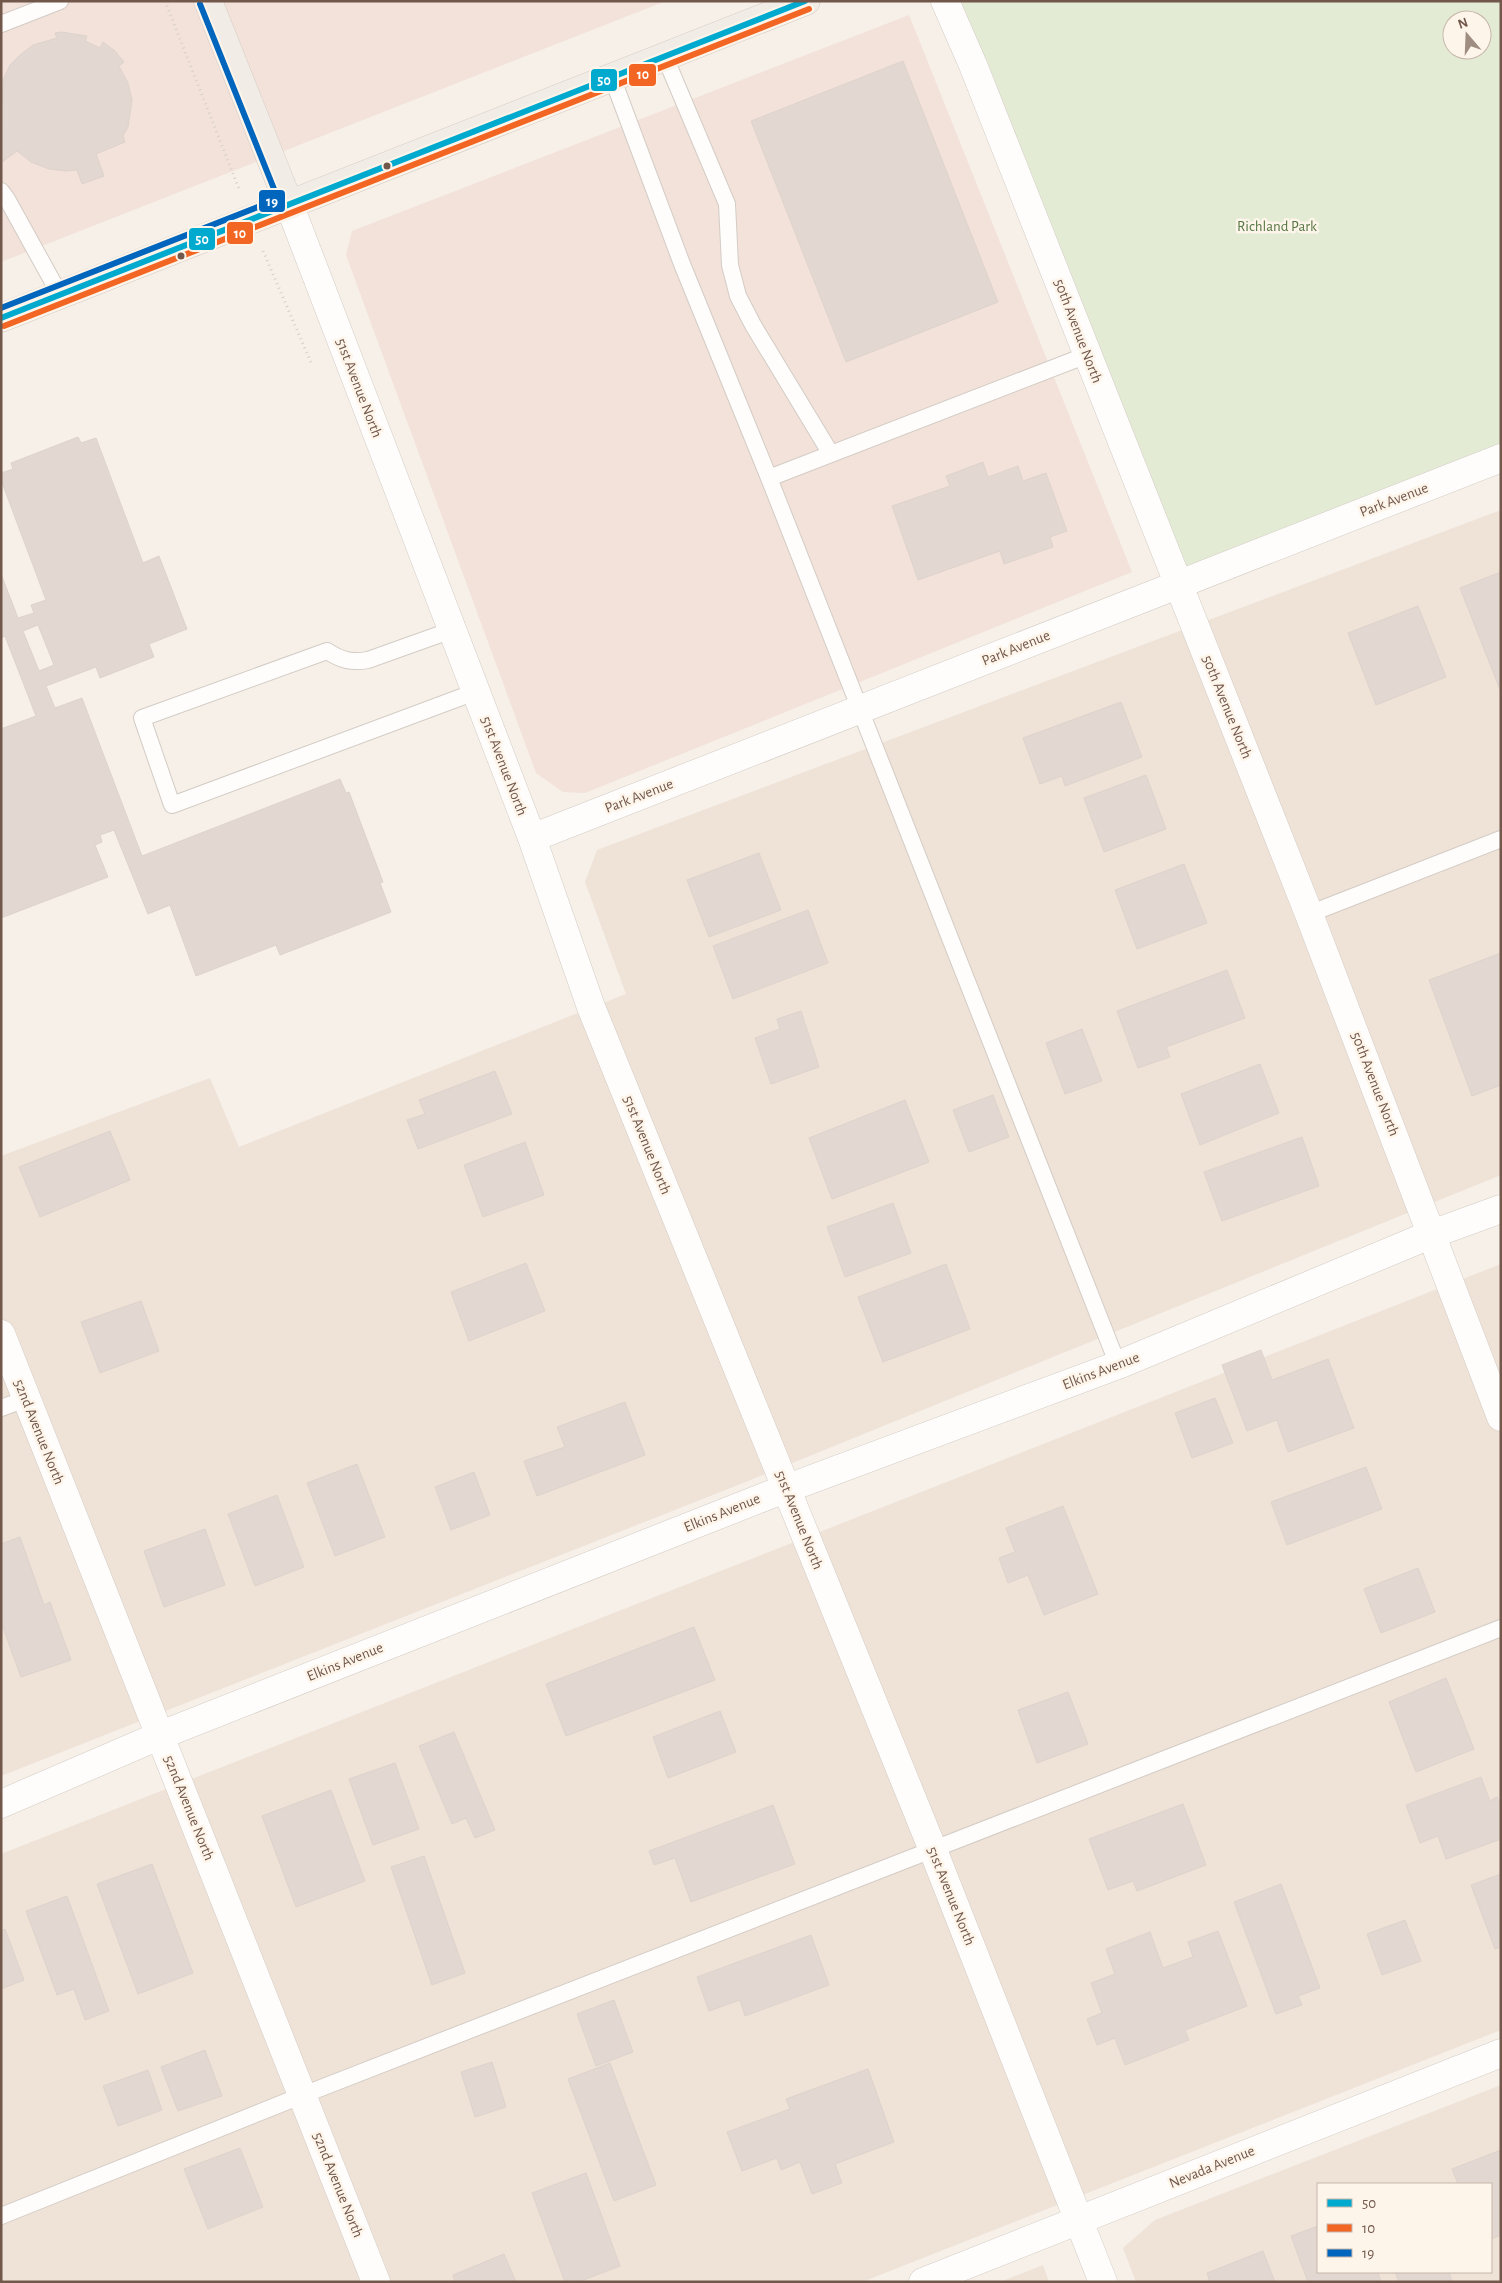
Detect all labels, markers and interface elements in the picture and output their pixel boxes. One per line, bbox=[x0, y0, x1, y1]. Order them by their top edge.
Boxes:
north arrow bbox=[1442, 10, 1492, 60]
text: N bbox=[1456, 15, 1470, 32]
line badge: 10 bbox=[628, 63, 657, 87]
line badge: 50 bbox=[590, 68, 618, 92]
text: 10 bbox=[637, 68, 649, 82]
text: 50 bbox=[597, 74, 611, 88]
unlabelled marker bbox=[382, 161, 392, 171]
line badge: 19 bbox=[258, 189, 286, 213]
text: 19 bbox=[266, 195, 278, 209]
park label: Richland Park bbox=[1237, 219, 1317, 234]
line badge: 10 bbox=[226, 221, 254, 245]
line badge: 50 bbox=[188, 227, 216, 251]
text: 10 bbox=[234, 227, 246, 241]
text: 50 bbox=[195, 233, 209, 247]
unlabelled marker bbox=[176, 251, 186, 261]
street label: 50th Avenue North bbox=[1051, 277, 1105, 385]
street label: 51st Avenue North bbox=[333, 336, 385, 440]
street label: Park Avenue bbox=[1358, 480, 1430, 520]
street label: Park Avenue bbox=[980, 628, 1052, 668]
street label: 50th Avenue North bbox=[1199, 653, 1255, 761]
street label: 51st Avenue North bbox=[478, 714, 530, 818]
street label: Park Avenue bbox=[603, 776, 675, 816]
street label: 50th Avenue North bbox=[1348, 1030, 1402, 1138]
street label: 51st Avenue North bbox=[620, 1093, 674, 1197]
street label: Elkins Avenue bbox=[1061, 1349, 1142, 1392]
street label: 52nd Avenue North bbox=[11, 1377, 67, 1487]
street label: 51st Avenue North bbox=[772, 1468, 826, 1572]
street label: Elkins Avenue bbox=[682, 1491, 762, 1535]
street label: Elkins Avenue bbox=[305, 1640, 385, 1684]
street label: 52nd Avenue North bbox=[161, 1753, 217, 1863]
street label: 51st Avenue North bbox=[924, 1844, 978, 1948]
street label: 52nd Avenue North bbox=[310, 2130, 366, 2240]
street label: Nevada Avenue bbox=[1167, 2143, 1257, 2191]
legend bbox=[1317, 2183, 1492, 2273]
text: 50 bbox=[1362, 2196, 1376, 2211]
text: 10 bbox=[1362, 2221, 1375, 2236]
text: 19 bbox=[1362, 2246, 1374, 2261]

